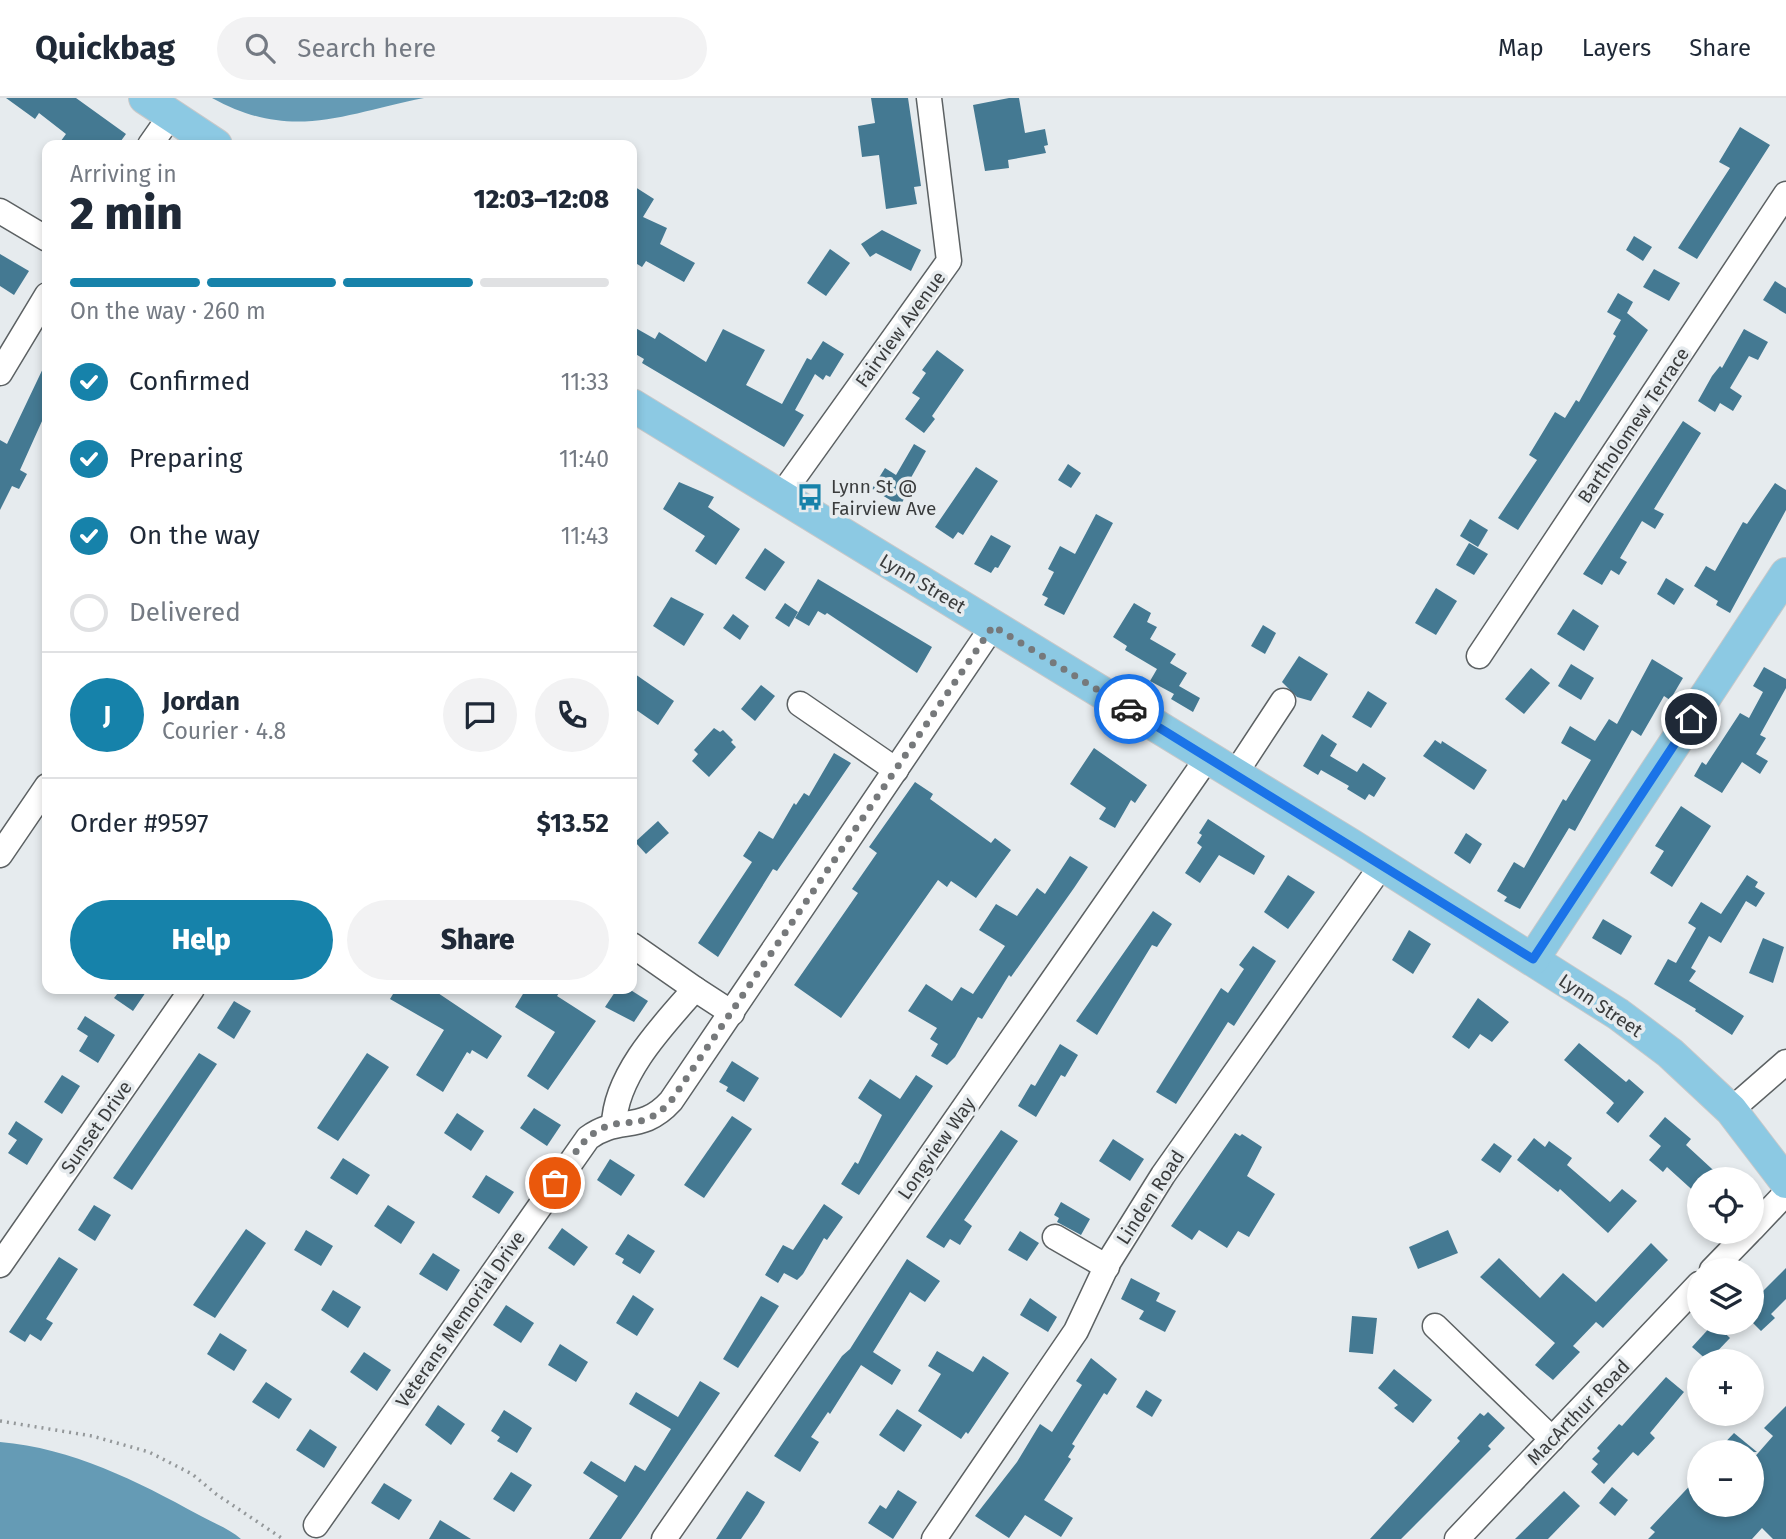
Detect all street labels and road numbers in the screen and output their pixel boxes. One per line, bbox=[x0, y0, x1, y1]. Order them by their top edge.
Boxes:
street label: Fairview Avenue bbox=[851, 267, 950, 392]
street label: Bartholomew Terrace bbox=[1573, 343, 1694, 507]
street label: Lynn Street bbox=[876, 549, 970, 618]
street label: Lynn Street bbox=[1554, 969, 1647, 1042]
street label: Sunset Drive bbox=[56, 1076, 137, 1178]
street label: Longview Way bbox=[893, 1092, 980, 1204]
street label: Linden Road bbox=[1111, 1146, 1189, 1249]
street label: Veterans Memorial Drive bbox=[391, 1227, 530, 1412]
street label: MacArthur Road bbox=[1522, 1355, 1634, 1470]

